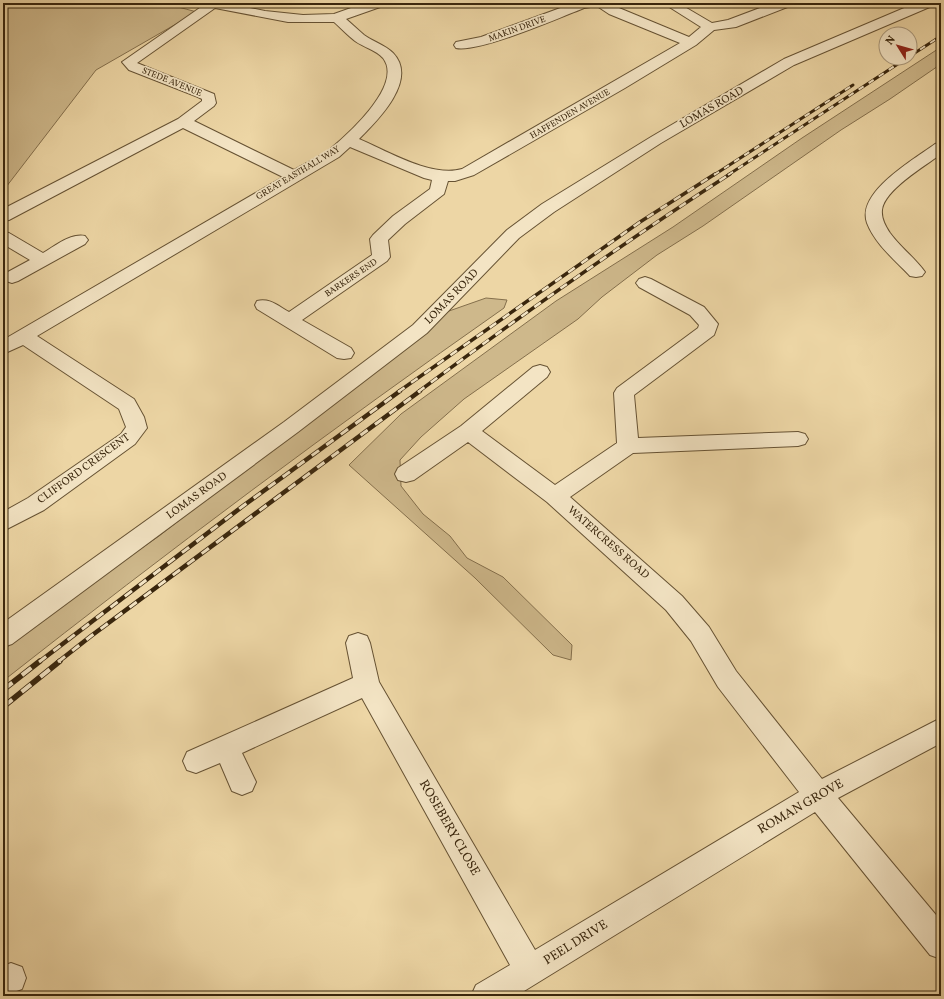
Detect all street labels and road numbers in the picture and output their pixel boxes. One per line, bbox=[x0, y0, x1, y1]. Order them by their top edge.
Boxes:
street label: MAKIN DRIVE bbox=[487, 12, 548, 45]
street label: STEDE AVENUE bbox=[140, 64, 204, 100]
street label: LOMAS ROAD bbox=[677, 84, 747, 132]
street label: HAFFENDEN AVENUE bbox=[528, 85, 613, 142]
street label: GREAT EASTHALL WAY bbox=[254, 143, 343, 203]
street label: BARKERS END bbox=[322, 255, 380, 300]
street label: LOMAS ROAD bbox=[422, 266, 482, 328]
street label: CLIFFORD CRESCENT bbox=[35, 430, 134, 508]
street label: LOMAS ROAD bbox=[164, 469, 230, 523]
street label: WATERCRESS ROAD bbox=[564, 503, 652, 583]
street label: ROMAN GROVE bbox=[755, 775, 847, 839]
street label: ROSEBERY CLOSE bbox=[414, 777, 484, 880]
street label: PEEL DRIVE bbox=[540, 916, 612, 970]

